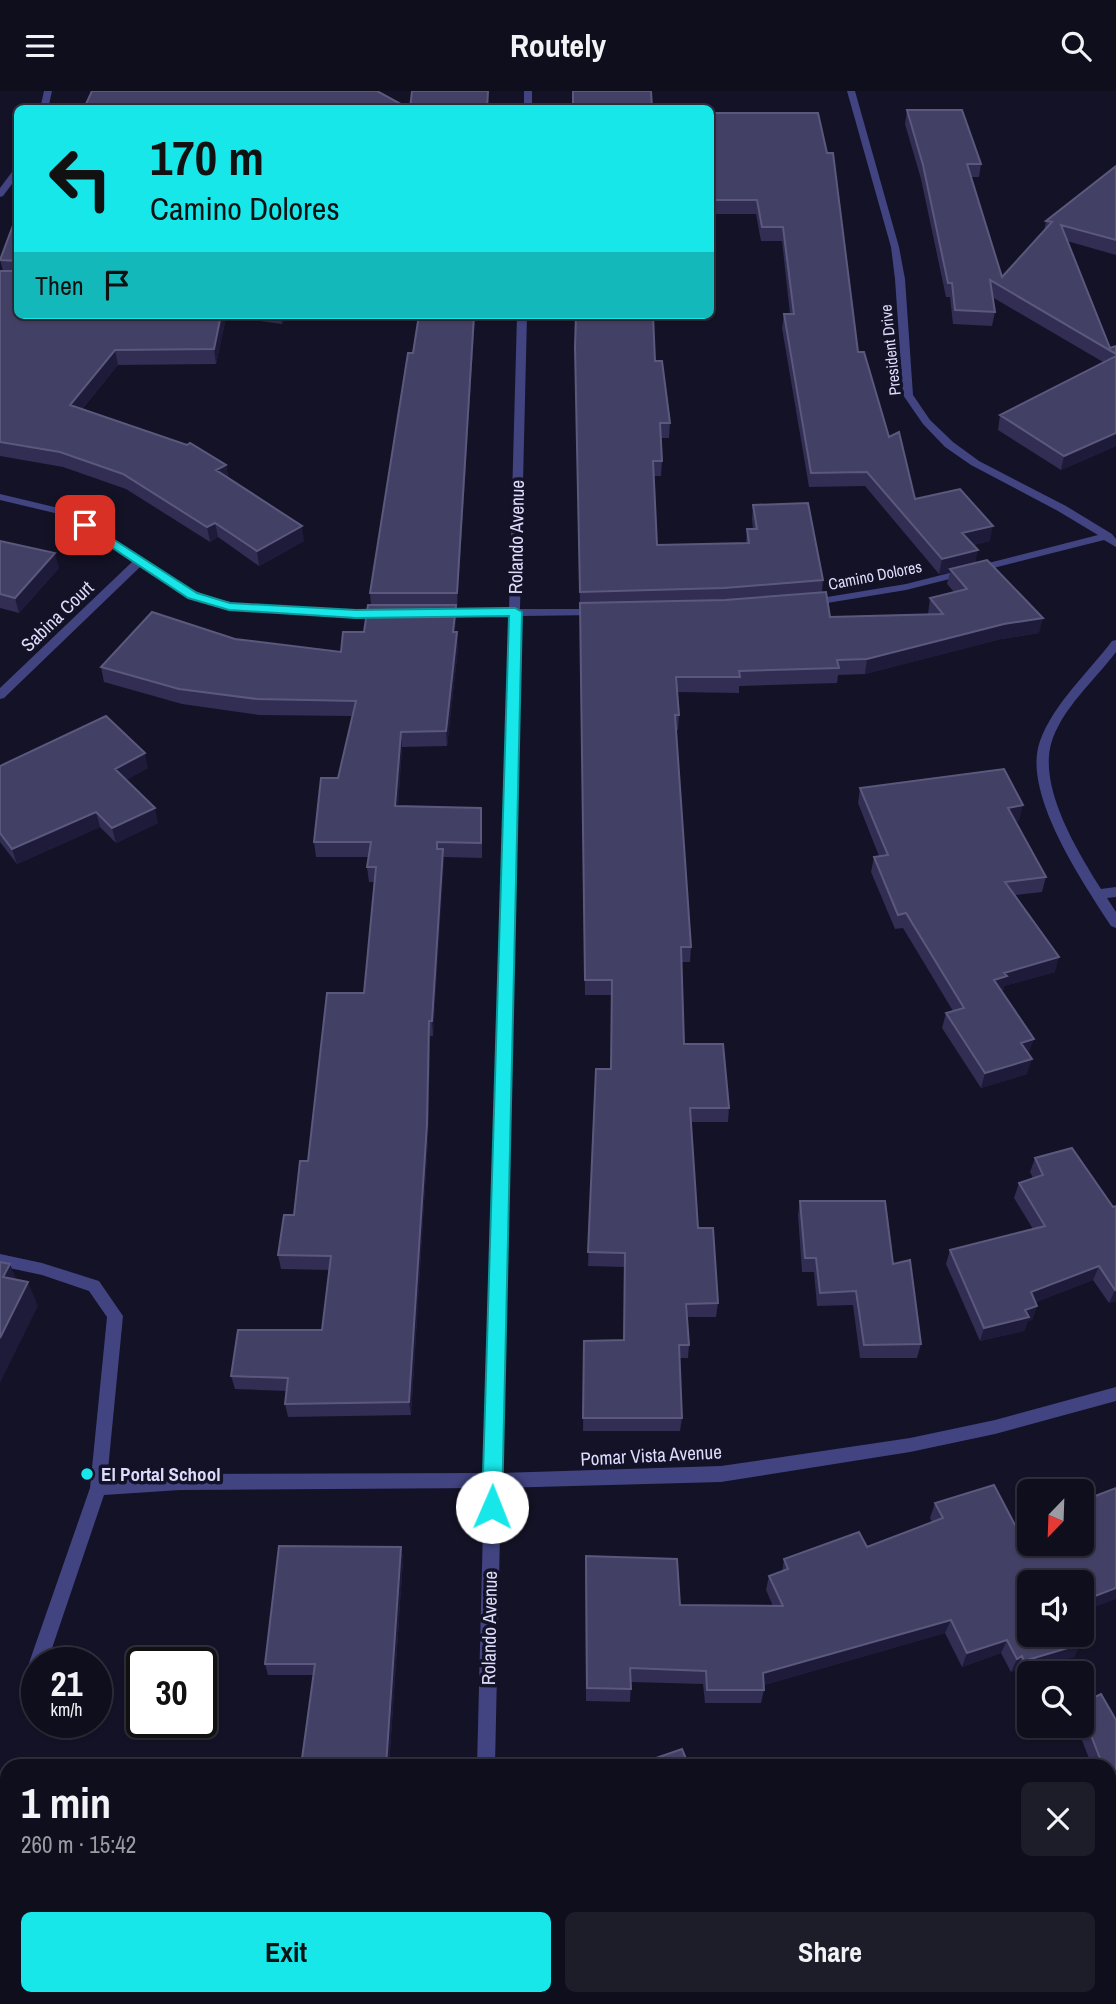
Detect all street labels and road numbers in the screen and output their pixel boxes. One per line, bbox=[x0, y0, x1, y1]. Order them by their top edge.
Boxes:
street label: President Drive bbox=[874, 304, 906, 396]
street label: Rolando Avenue bbox=[502, 480, 530, 594]
street label: Camino Dolores bbox=[826, 555, 924, 595]
street label: Sabina Court bbox=[15, 574, 100, 657]
street label: Pomar Vista Avenue bbox=[580, 1438, 722, 1472]
street label: Rolando Avenue bbox=[475, 1571, 503, 1685]

